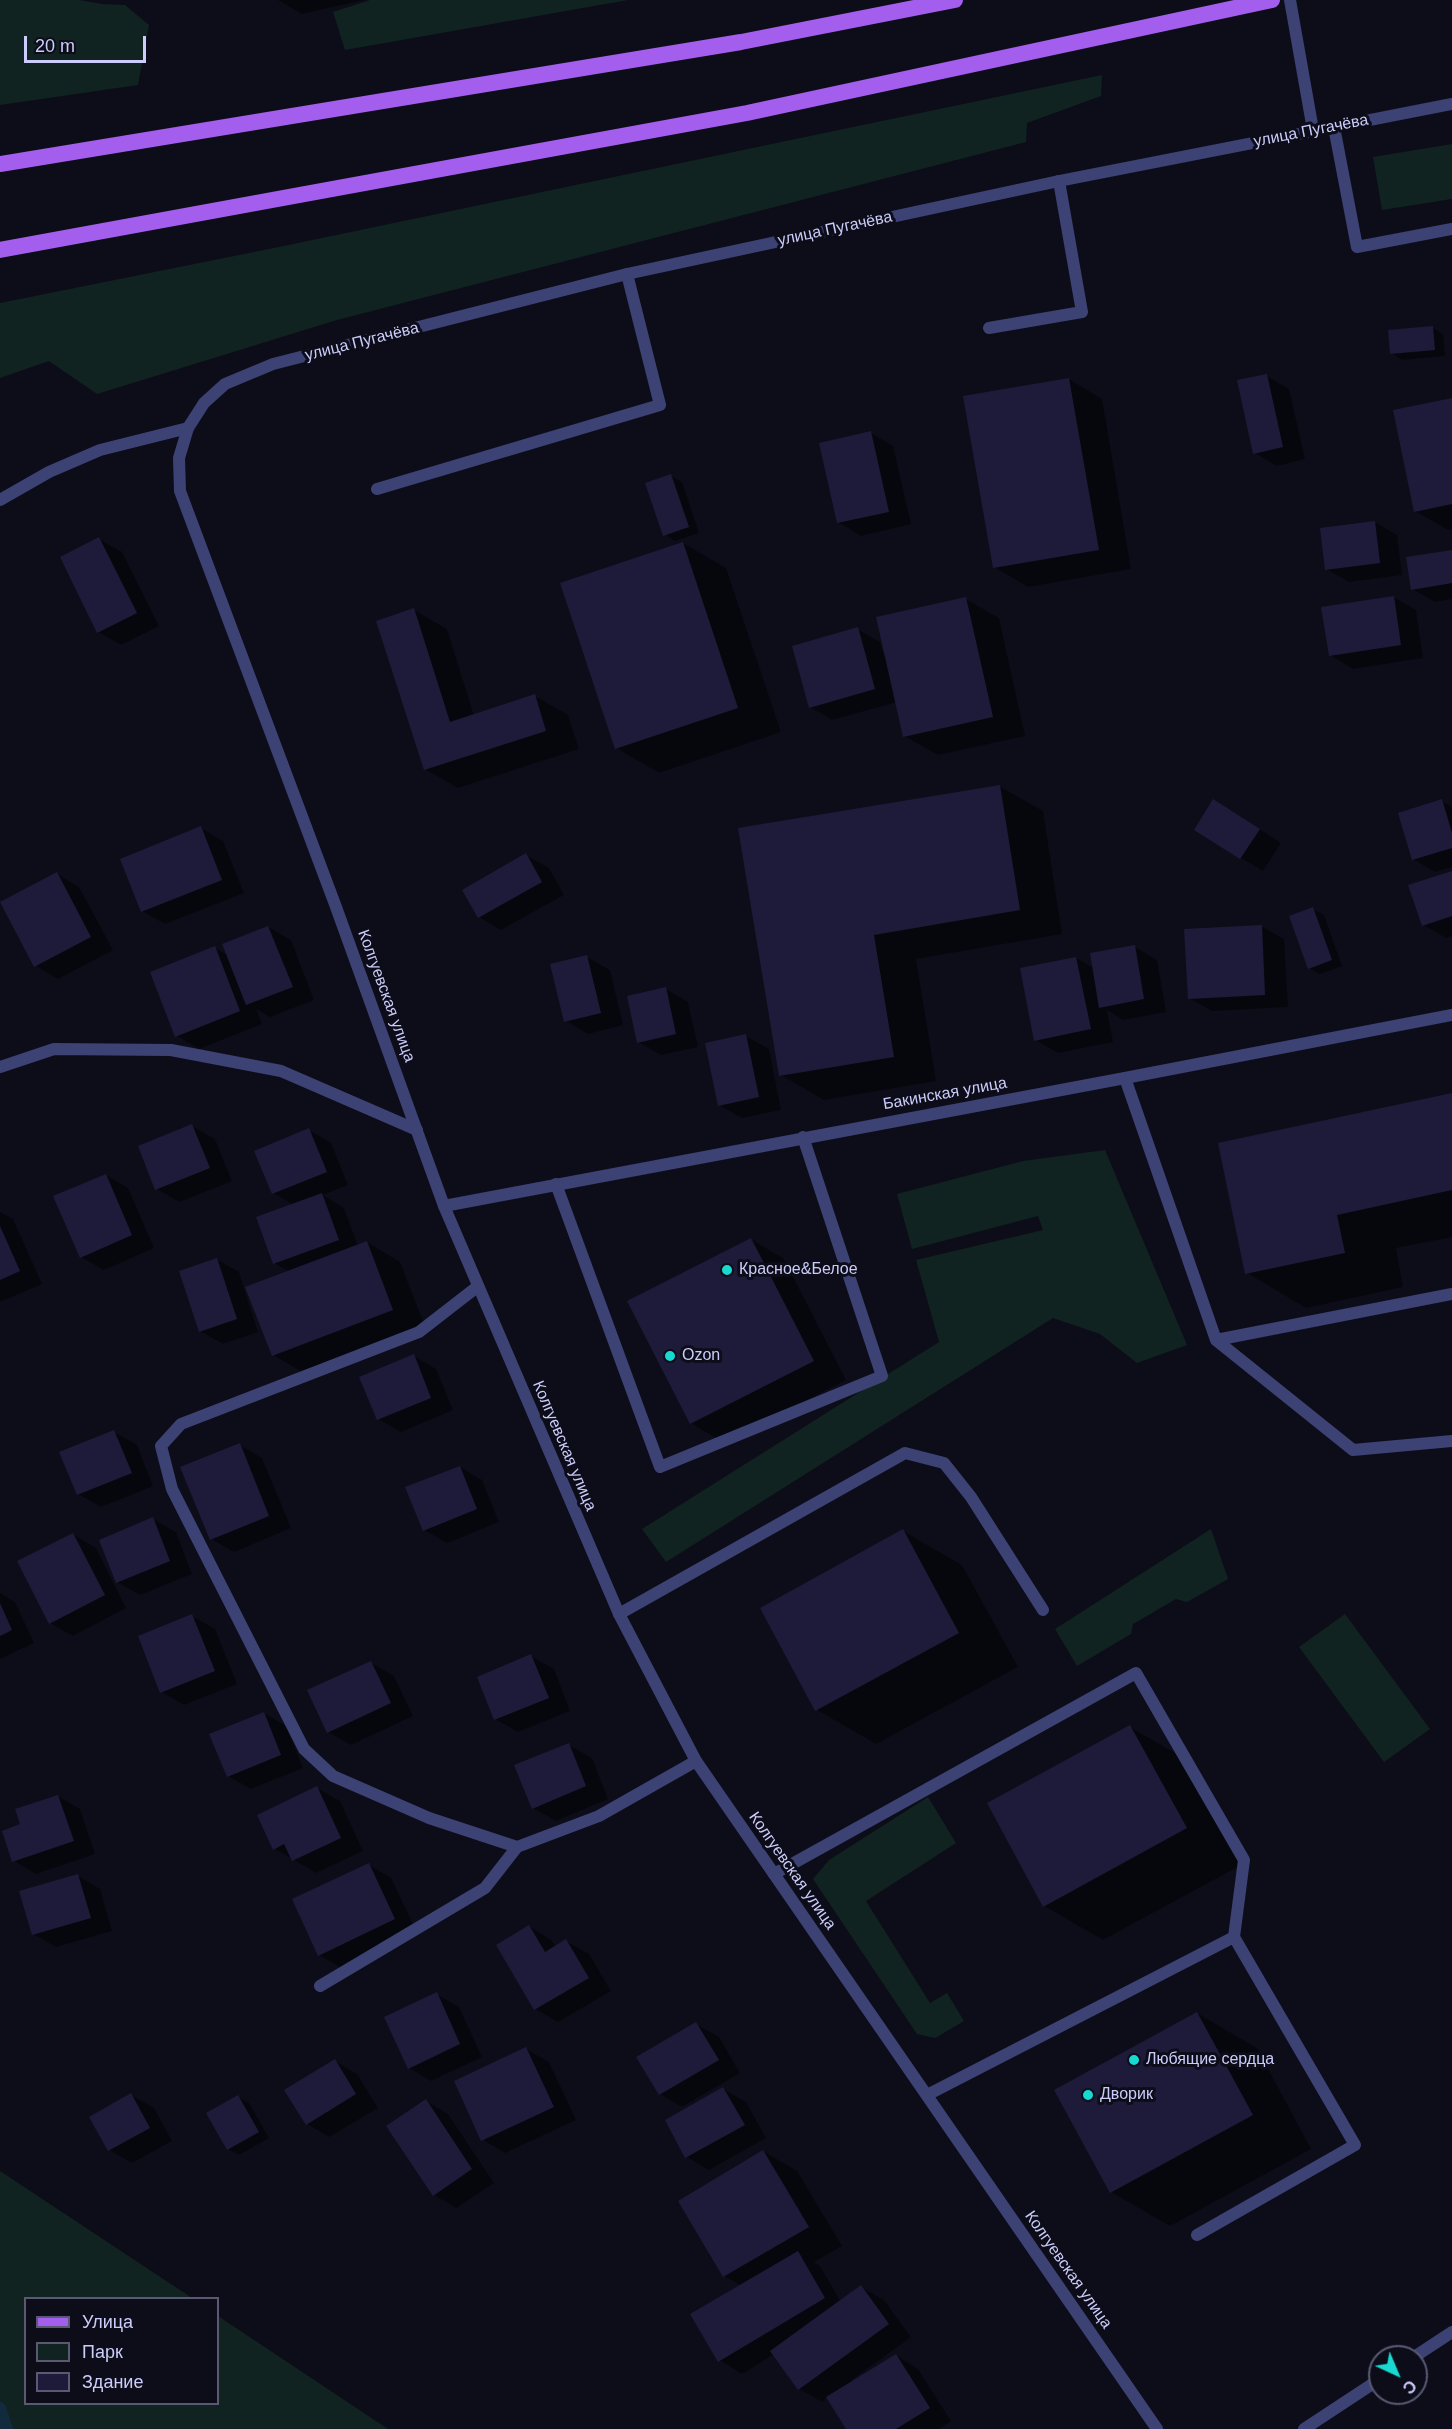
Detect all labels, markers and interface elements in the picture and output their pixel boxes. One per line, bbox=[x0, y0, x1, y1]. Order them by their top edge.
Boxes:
scale bar bbox=[27, 24, 148, 62]
text: 20 m bbox=[35, 36, 75, 56]
street label: улица Пугачёва bbox=[1252, 110, 1370, 152]
street label: улица Пугачёва bbox=[776, 208, 894, 250]
street label: улица Пугачёва bbox=[303, 319, 421, 365]
street label: Колгуевская улица bbox=[353, 927, 419, 1065]
street label: Бакинская улица bbox=[882, 1074, 1008, 1114]
place label: Красное&Белое bbox=[739, 1260, 858, 1280]
marker: Красное&Белое bbox=[720, 1263, 734, 1277]
place label: Ozon bbox=[682, 1346, 720, 1366]
marker: Ozon bbox=[663, 1349, 677, 1363]
street label: Колгуевская улица bbox=[528, 1378, 600, 1514]
street label: Колгуевская улица bbox=[744, 1808, 840, 1934]
place label: Любящие сердца bbox=[1146, 2050, 1274, 2070]
marker: Любящие сердца bbox=[1127, 2053, 1141, 2067]
place label: Дворик bbox=[1100, 2085, 1153, 2105]
marker: Дворик bbox=[1081, 2088, 1095, 2102]
street label: Колгуевская улица bbox=[1020, 2207, 1116, 2333]
legend bbox=[24, 2297, 219, 2405]
text: Улица bbox=[82, 2312, 133, 2332]
text: Парк bbox=[82, 2342, 123, 2362]
north arrow bbox=[1368, 2345, 1428, 2405]
text: Здание bbox=[82, 2372, 143, 2392]
text: С bbox=[1399, 2377, 1420, 2397]

